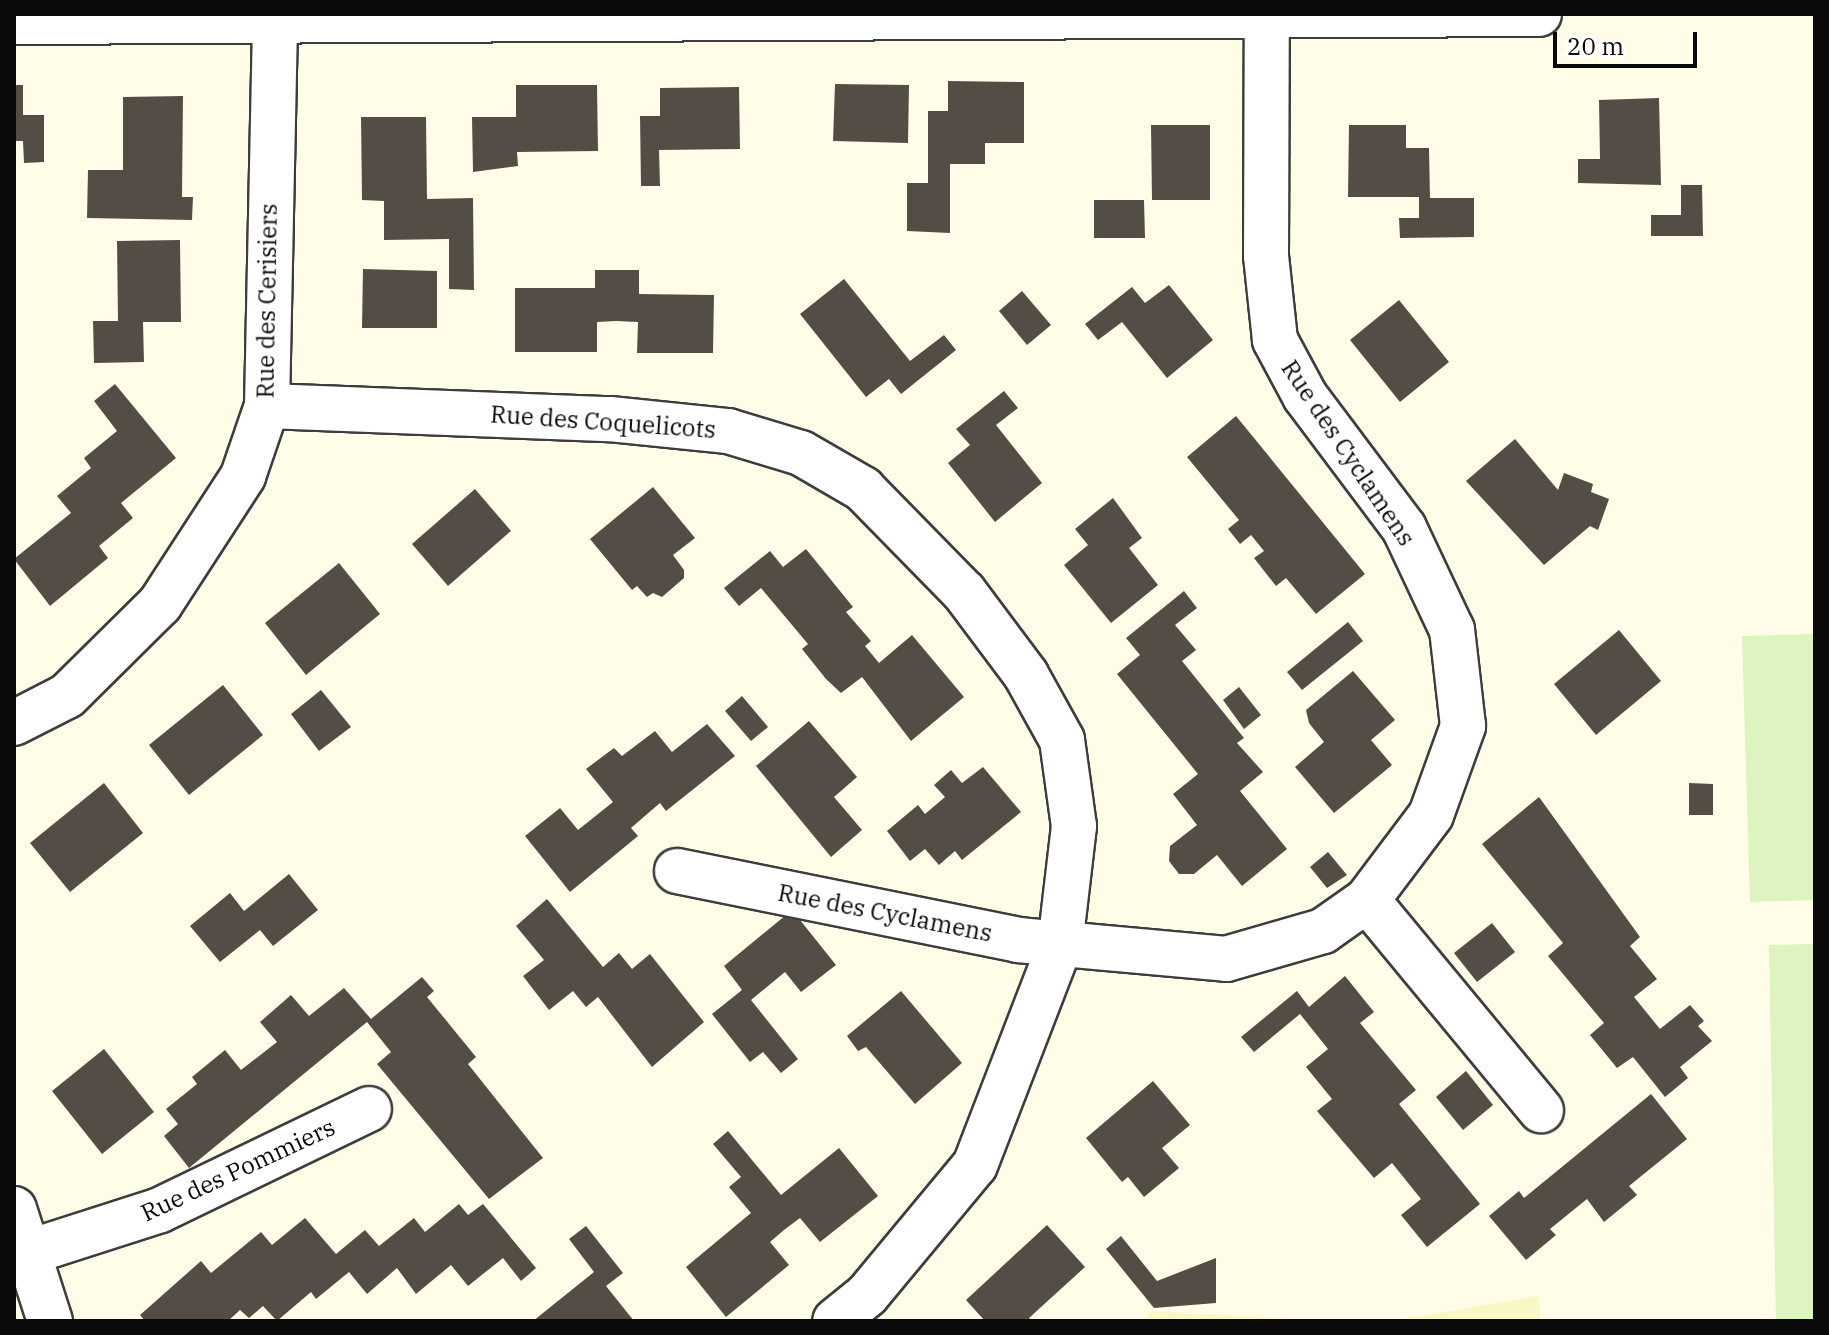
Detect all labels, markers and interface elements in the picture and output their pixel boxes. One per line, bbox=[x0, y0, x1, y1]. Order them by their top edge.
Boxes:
scale bar bbox=[1557, 16, 1701, 66]
text: 20 m bbox=[1567, 30, 1624, 62]
street label: Rue des Cerisiers bbox=[251, 203, 283, 399]
street label: Rue des Cyclamens bbox=[1275, 355, 1421, 551]
street label: Rue des Coquelicots bbox=[489, 400, 717, 444]
street label: Rue des Cyclamens bbox=[775, 878, 995, 948]
street label: Rue des Pommiers bbox=[136, 1112, 340, 1228]

